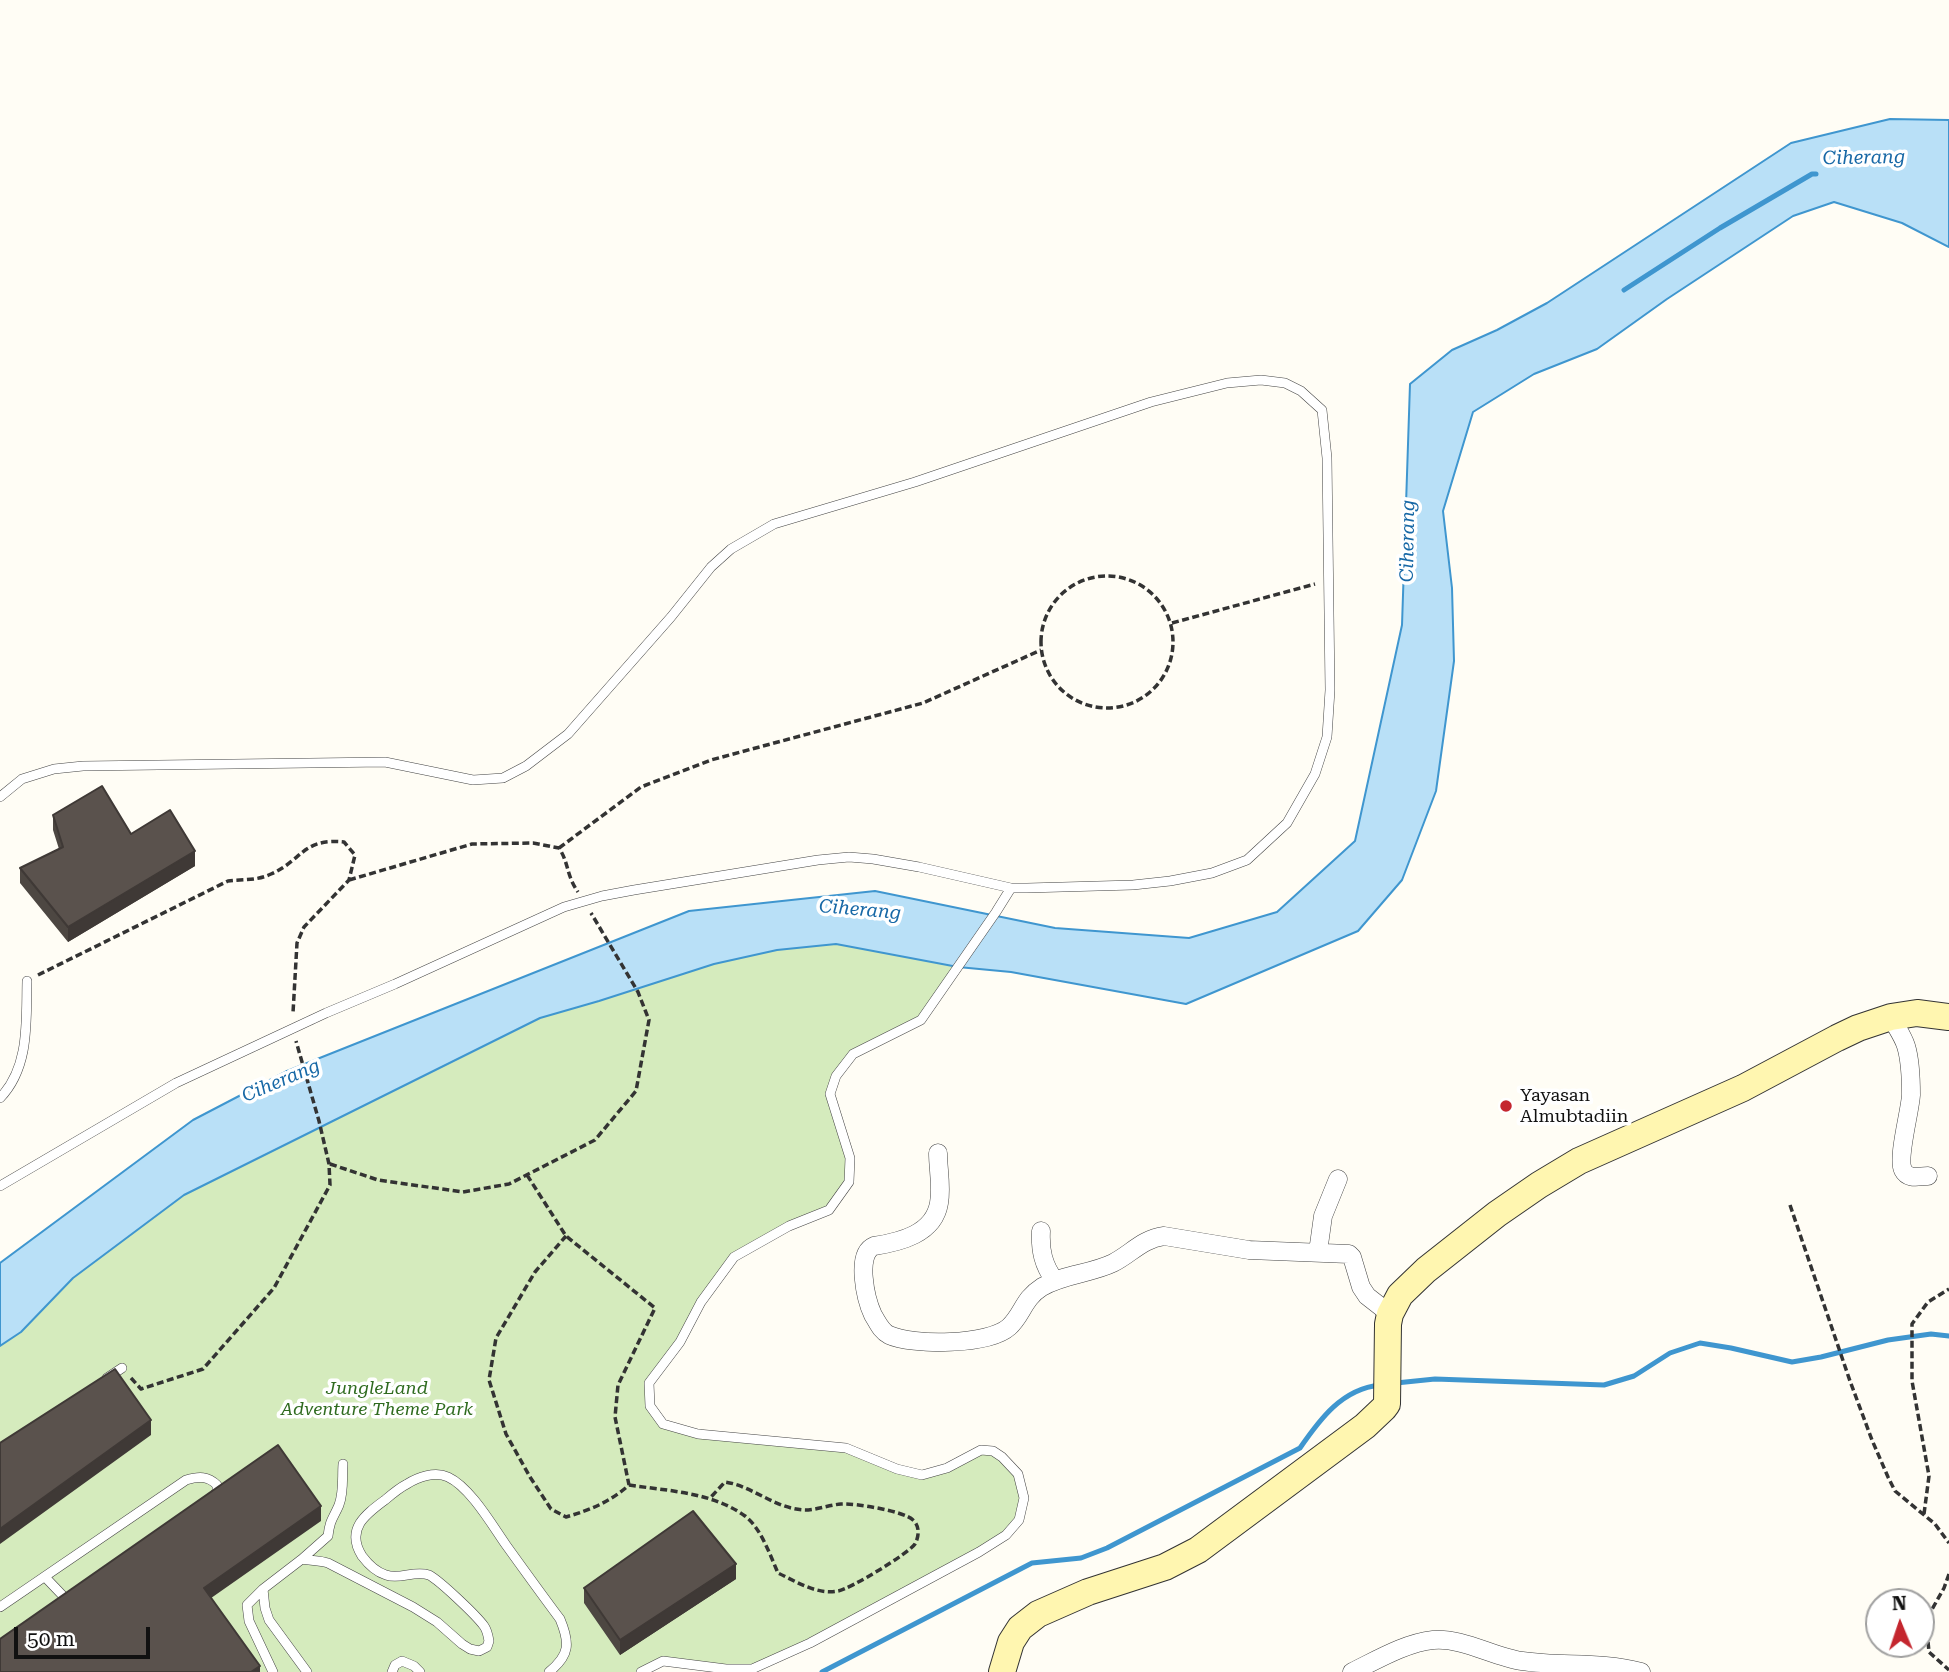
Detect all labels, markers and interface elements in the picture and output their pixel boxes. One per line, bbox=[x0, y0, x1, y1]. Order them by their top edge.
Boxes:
water label: Ciherang bbox=[1823, 146, 1905, 170]
water label: Ciherang bbox=[1396, 500, 1420, 582]
water label: Ciherang bbox=[818, 895, 902, 925]
water label: Ciherang bbox=[239, 1054, 323, 1108]
place label: Yayasan Almubtadiin bbox=[1520, 1085, 1628, 1128]
marker: Yayasan Almubtadiin bbox=[1498, 1098, 1514, 1114]
park label: JungleLand Adventure Theme Park bbox=[281, 1378, 473, 1420]
north arrow bbox=[1865, 1588, 1935, 1658]
text: N bbox=[1892, 1592, 1907, 1615]
scale bar bbox=[18, 1612, 154, 1656]
text: 50 m bbox=[27, 1627, 75, 1651]

